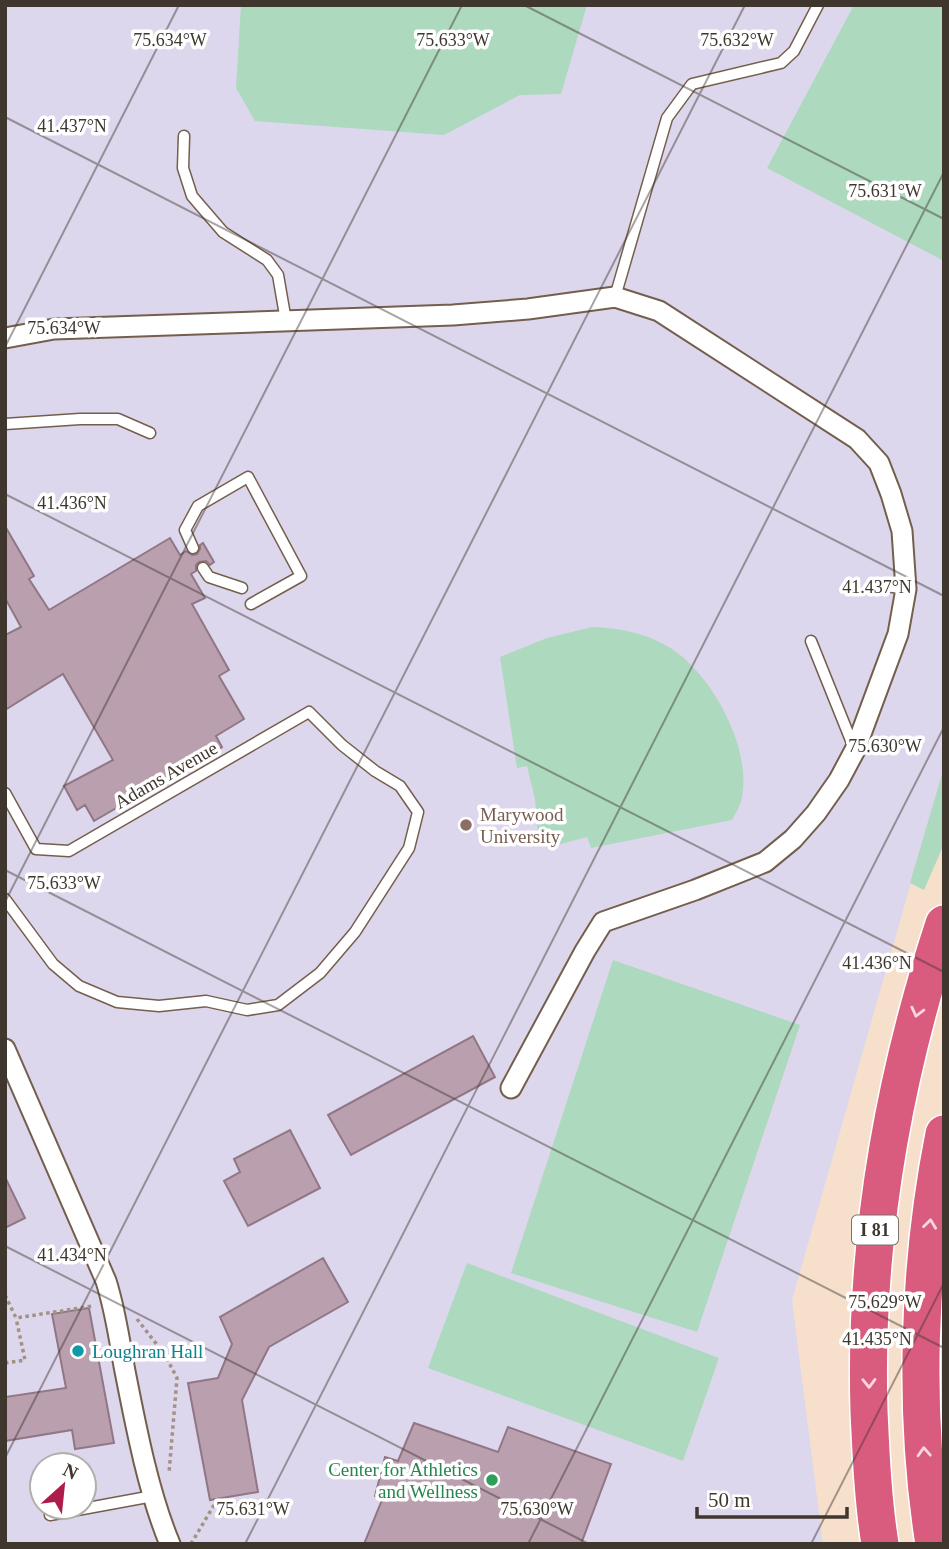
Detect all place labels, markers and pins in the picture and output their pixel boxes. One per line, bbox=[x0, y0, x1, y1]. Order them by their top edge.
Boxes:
place label: Marywood University bbox=[480, 804, 564, 847]
marker: Marywood University bbox=[458, 817, 474, 833]
place label: Loughran Hall bbox=[92, 1341, 203, 1362]
marker: Loughran Hall bbox=[70, 1343, 86, 1359]
place label: Center for Athletics and Wellness bbox=[328, 1459, 478, 1502]
marker: Center for Athletics and Wellness bbox=[484, 1472, 500, 1488]

